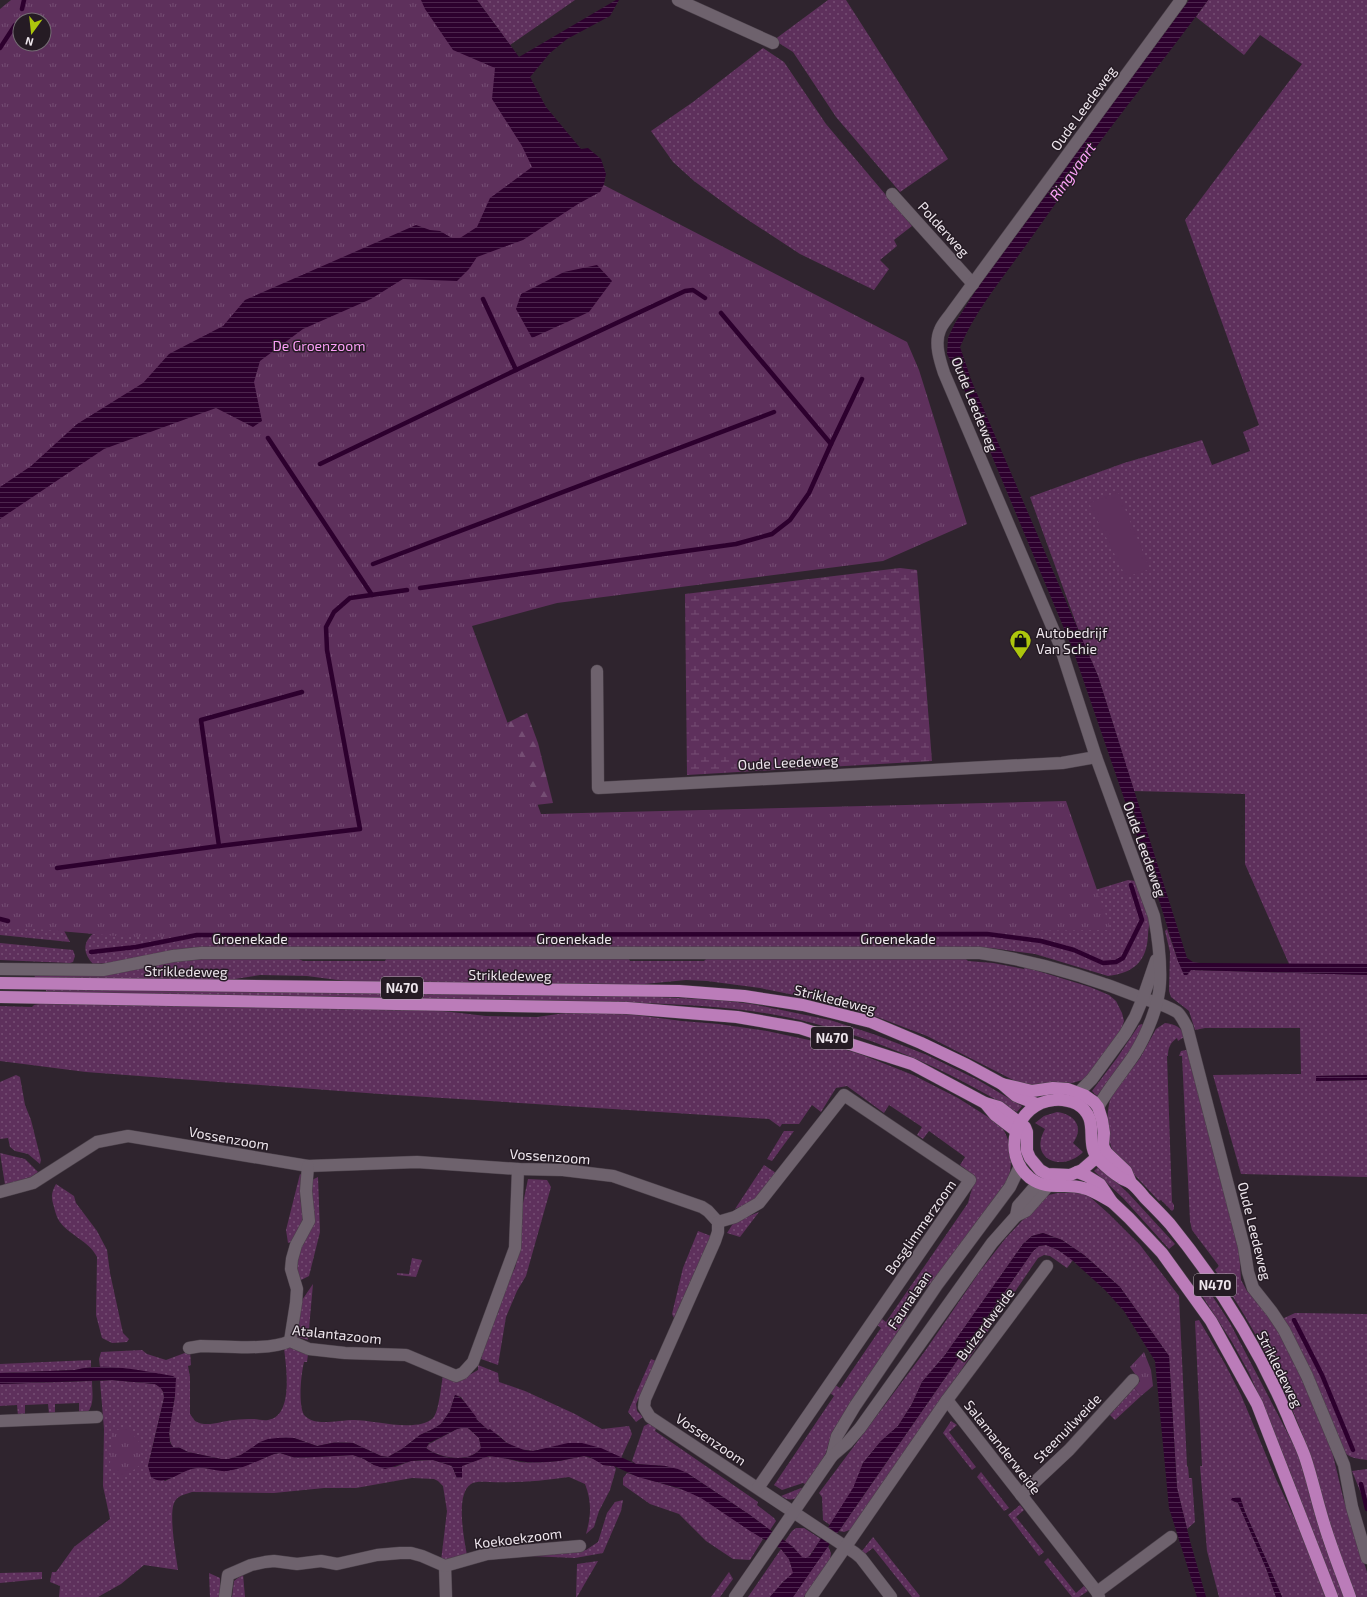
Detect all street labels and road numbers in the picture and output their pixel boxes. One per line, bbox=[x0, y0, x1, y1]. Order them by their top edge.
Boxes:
street label: Oude Leedeweg bbox=[1047, 62, 1120, 154]
street label: Polderweg bbox=[915, 198, 973, 260]
street label: Oude Leedeweg bbox=[948, 354, 1002, 454]
street label: Oude Leedeweg bbox=[737, 751, 839, 773]
street label: Oude Leedeweg bbox=[1120, 799, 1170, 899]
street label: Groenekade bbox=[212, 930, 288, 947]
street label: Groenekade bbox=[536, 930, 612, 947]
street label: Groenekade bbox=[860, 930, 936, 947]
street label: Strikledeweg bbox=[144, 962, 228, 980]
street label: Strikledeweg bbox=[468, 966, 552, 984]
road number: N470 bbox=[381, 977, 423, 999]
street label: Strikledeweg bbox=[793, 981, 878, 1017]
road number: N470 bbox=[811, 1027, 853, 1049]
street label: Vossenzoom bbox=[188, 1123, 270, 1153]
street label: Vossenzoom bbox=[509, 1145, 591, 1167]
street label: Bosglimmerzoom bbox=[881, 1176, 959, 1278]
street label: Oude Leedeweg bbox=[1235, 1180, 1275, 1282]
street label: Faunalaan bbox=[883, 1268, 935, 1332]
road number: N470 bbox=[1194, 1274, 1236, 1296]
street label: Buizerdweide bbox=[952, 1284, 1018, 1364]
street label: Atalantazoom bbox=[291, 1321, 383, 1347]
street label: Strikledeweg bbox=[1254, 1328, 1307, 1410]
street label: Steenuilweide bbox=[1030, 1390, 1104, 1466]
street label: Salamanderweide bbox=[961, 1397, 1045, 1497]
street label: Vossenzoom bbox=[673, 1409, 749, 1469]
street label: Koekoekzoom bbox=[473, 1524, 563, 1552]

